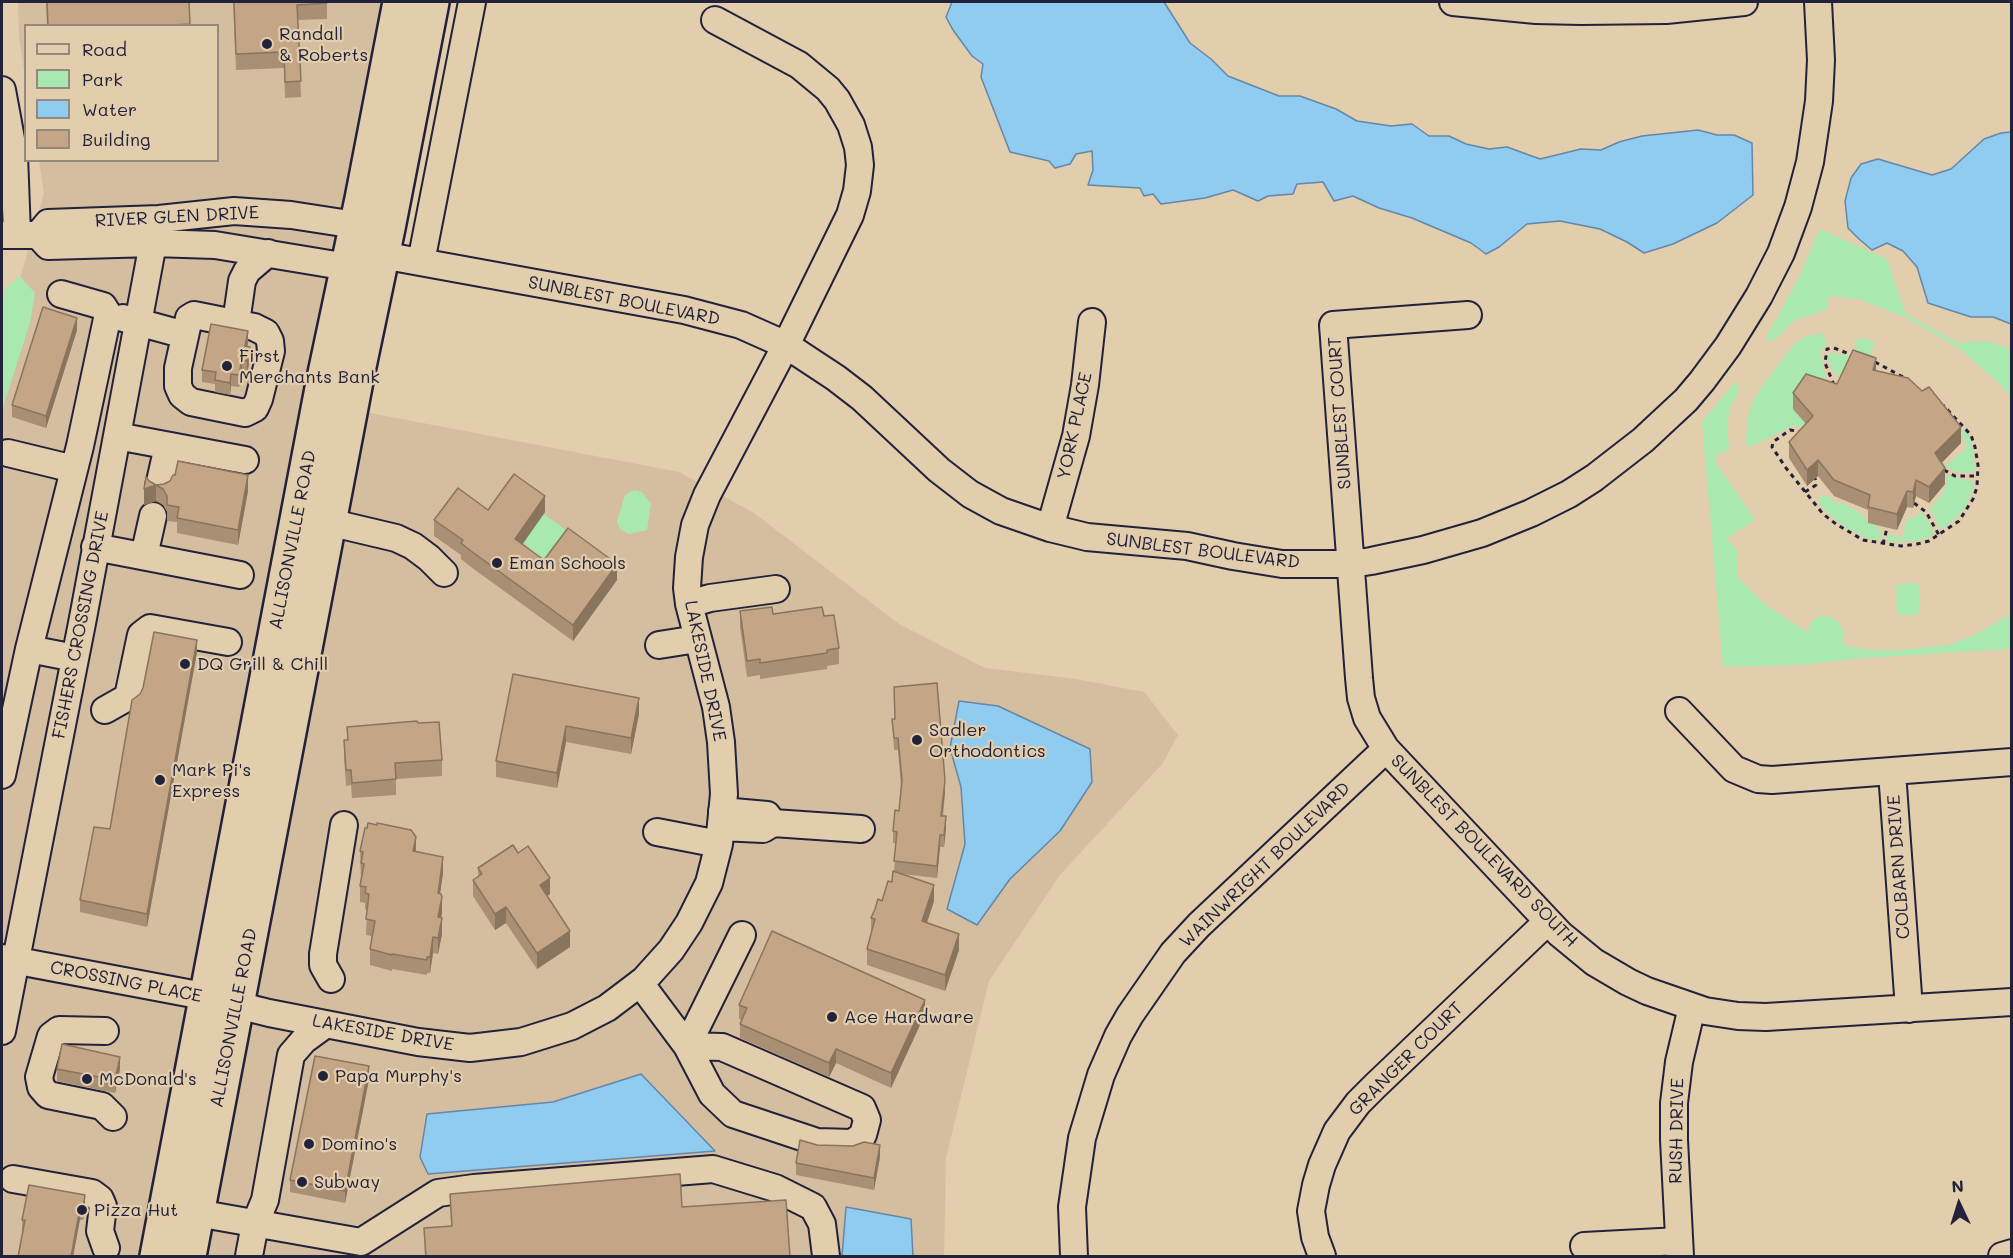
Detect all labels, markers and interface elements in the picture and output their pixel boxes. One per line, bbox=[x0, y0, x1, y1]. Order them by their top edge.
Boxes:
place label: Randall & Roberts bbox=[279, 23, 368, 66]
legend bbox=[24, 24, 219, 162]
text: Road bbox=[82, 37, 127, 61]
marker: Randall & Roberts bbox=[260, 37, 274, 51]
text: Park bbox=[82, 67, 123, 91]
text: Water bbox=[82, 97, 137, 121]
text: Building bbox=[82, 127, 150, 151]
street label: RIVER GLEN DRIVE bbox=[94, 202, 260, 232]
street label: SUNBLEST BOULEVARD bbox=[526, 272, 722, 330]
street label: SUNBLEST COURT bbox=[1324, 336, 1356, 490]
place label: First Merchants Bank bbox=[239, 345, 380, 388]
marker: First Merchants Bank bbox=[220, 359, 234, 373]
street label: YORK PLACE bbox=[1053, 370, 1097, 482]
street label: ALLISONVILLE ROAD bbox=[265, 449, 321, 631]
street label: FISHERS CROSSING DRIVE bbox=[48, 509, 114, 741]
street label: SUNBLEST BOULEVARD bbox=[1105, 528, 1301, 574]
place label: Eman Schools bbox=[509, 552, 626, 574]
marker: Eman Schools bbox=[490, 556, 504, 570]
street label: LAKESIDE DRIVE bbox=[680, 599, 730, 743]
place label: DQ Grill & Chill bbox=[197, 653, 328, 675]
marker: DQ Grill & Chill bbox=[178, 657, 192, 671]
place label: Sadler Orthodontics bbox=[929, 719, 1046, 762]
marker: Sadler Orthodontics bbox=[910, 733, 924, 747]
street label: SUNBLEST BOULEVARD SOUTH bbox=[1386, 750, 1582, 952]
place label: Mark Pi's Express bbox=[172, 759, 251, 802]
marker: Mark Pi's Express bbox=[153, 773, 167, 787]
street label: WAINWRIGHT BOULEVARD bbox=[1175, 778, 1355, 952]
street label: COLBARN DRIVE bbox=[1883, 794, 1915, 940]
street label: ALLISONVILLE ROAD bbox=[206, 927, 262, 1109]
street label: CROSSING PLACE bbox=[48, 957, 204, 1007]
street label: GRANGER COURT bbox=[1345, 998, 1467, 1120]
place label: Ace Hardware bbox=[844, 1006, 974, 1028]
street label: LAKESIDE DRIVE bbox=[311, 1010, 455, 1056]
marker: Ace Hardware bbox=[825, 1010, 839, 1024]
place label: Papa Murphy's bbox=[335, 1065, 462, 1087]
place label: McDonald's bbox=[99, 1068, 197, 1090]
marker: Papa Murphy's bbox=[316, 1069, 330, 1083]
marker: McDonald's bbox=[80, 1072, 94, 1086]
street label: RUSH DRIVE bbox=[1665, 1078, 1689, 1184]
place label: Domino's bbox=[321, 1133, 397, 1155]
marker: Domino's bbox=[302, 1137, 316, 1151]
place label: Subway bbox=[314, 1171, 380, 1193]
north arrow bbox=[1929, 1174, 1989, 1234]
marker: Subway bbox=[295, 1175, 309, 1189]
text: N bbox=[1951, 1175, 1965, 1196]
place label: Pizza Hut bbox=[94, 1199, 178, 1221]
marker: Pizza Hut bbox=[75, 1203, 89, 1217]

